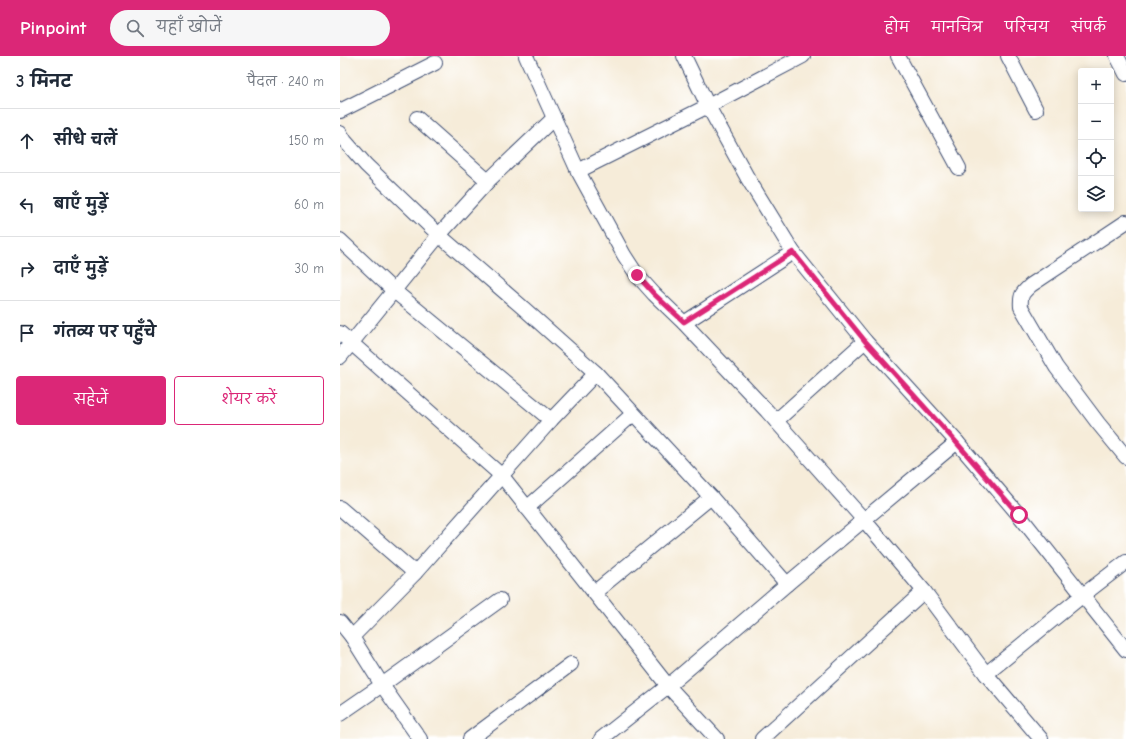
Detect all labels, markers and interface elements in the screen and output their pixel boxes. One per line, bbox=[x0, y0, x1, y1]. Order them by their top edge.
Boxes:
search box bbox=[110, 10, 390, 46]
text: Pinpoint bbox=[20, 17, 86, 39]
icon: search bbox=[124, 17, 146, 39]
text: यहाँ खोजें bbox=[156, 18, 222, 36]
text: होम bbox=[885, 19, 909, 36]
text: मानचित्र bbox=[931, 19, 983, 36]
text: परिचय bbox=[1005, 19, 1049, 36]
text: संपर्क bbox=[1071, 19, 1106, 36]
map controls bbox=[1078, 68, 1114, 212]
button: + bbox=[1078, 68, 1114, 104]
text: 3 मिनट bbox=[16, 72, 72, 91]
text: पैदल · 240 m bbox=[247, 74, 324, 89]
button: − bbox=[1078, 104, 1114, 140]
icon: ahead bbox=[16, 130, 38, 152]
text: सीधे चलें bbox=[54, 131, 117, 149]
text: 150 m bbox=[289, 133, 324, 148]
button: locate bbox=[1078, 140, 1114, 176]
button: layers bbox=[1078, 176, 1114, 212]
icon: left bbox=[16, 194, 38, 216]
text: बाएँ मुड़ें bbox=[54, 195, 108, 213]
text: 60 m bbox=[294, 197, 324, 212]
icon: right bbox=[16, 258, 38, 280]
text: दाएँ मुड़ें bbox=[54, 259, 108, 277]
text: 30 m bbox=[294, 261, 324, 276]
route end bbox=[628, 266, 646, 284]
icon: arrive bbox=[16, 322, 38, 344]
text: गंतव्य पर पहुँचे bbox=[54, 323, 156, 341]
button: सहेजें bbox=[16, 376, 166, 425]
button: शेयर करें bbox=[174, 376, 324, 425]
route start bbox=[1010, 506, 1028, 524]

